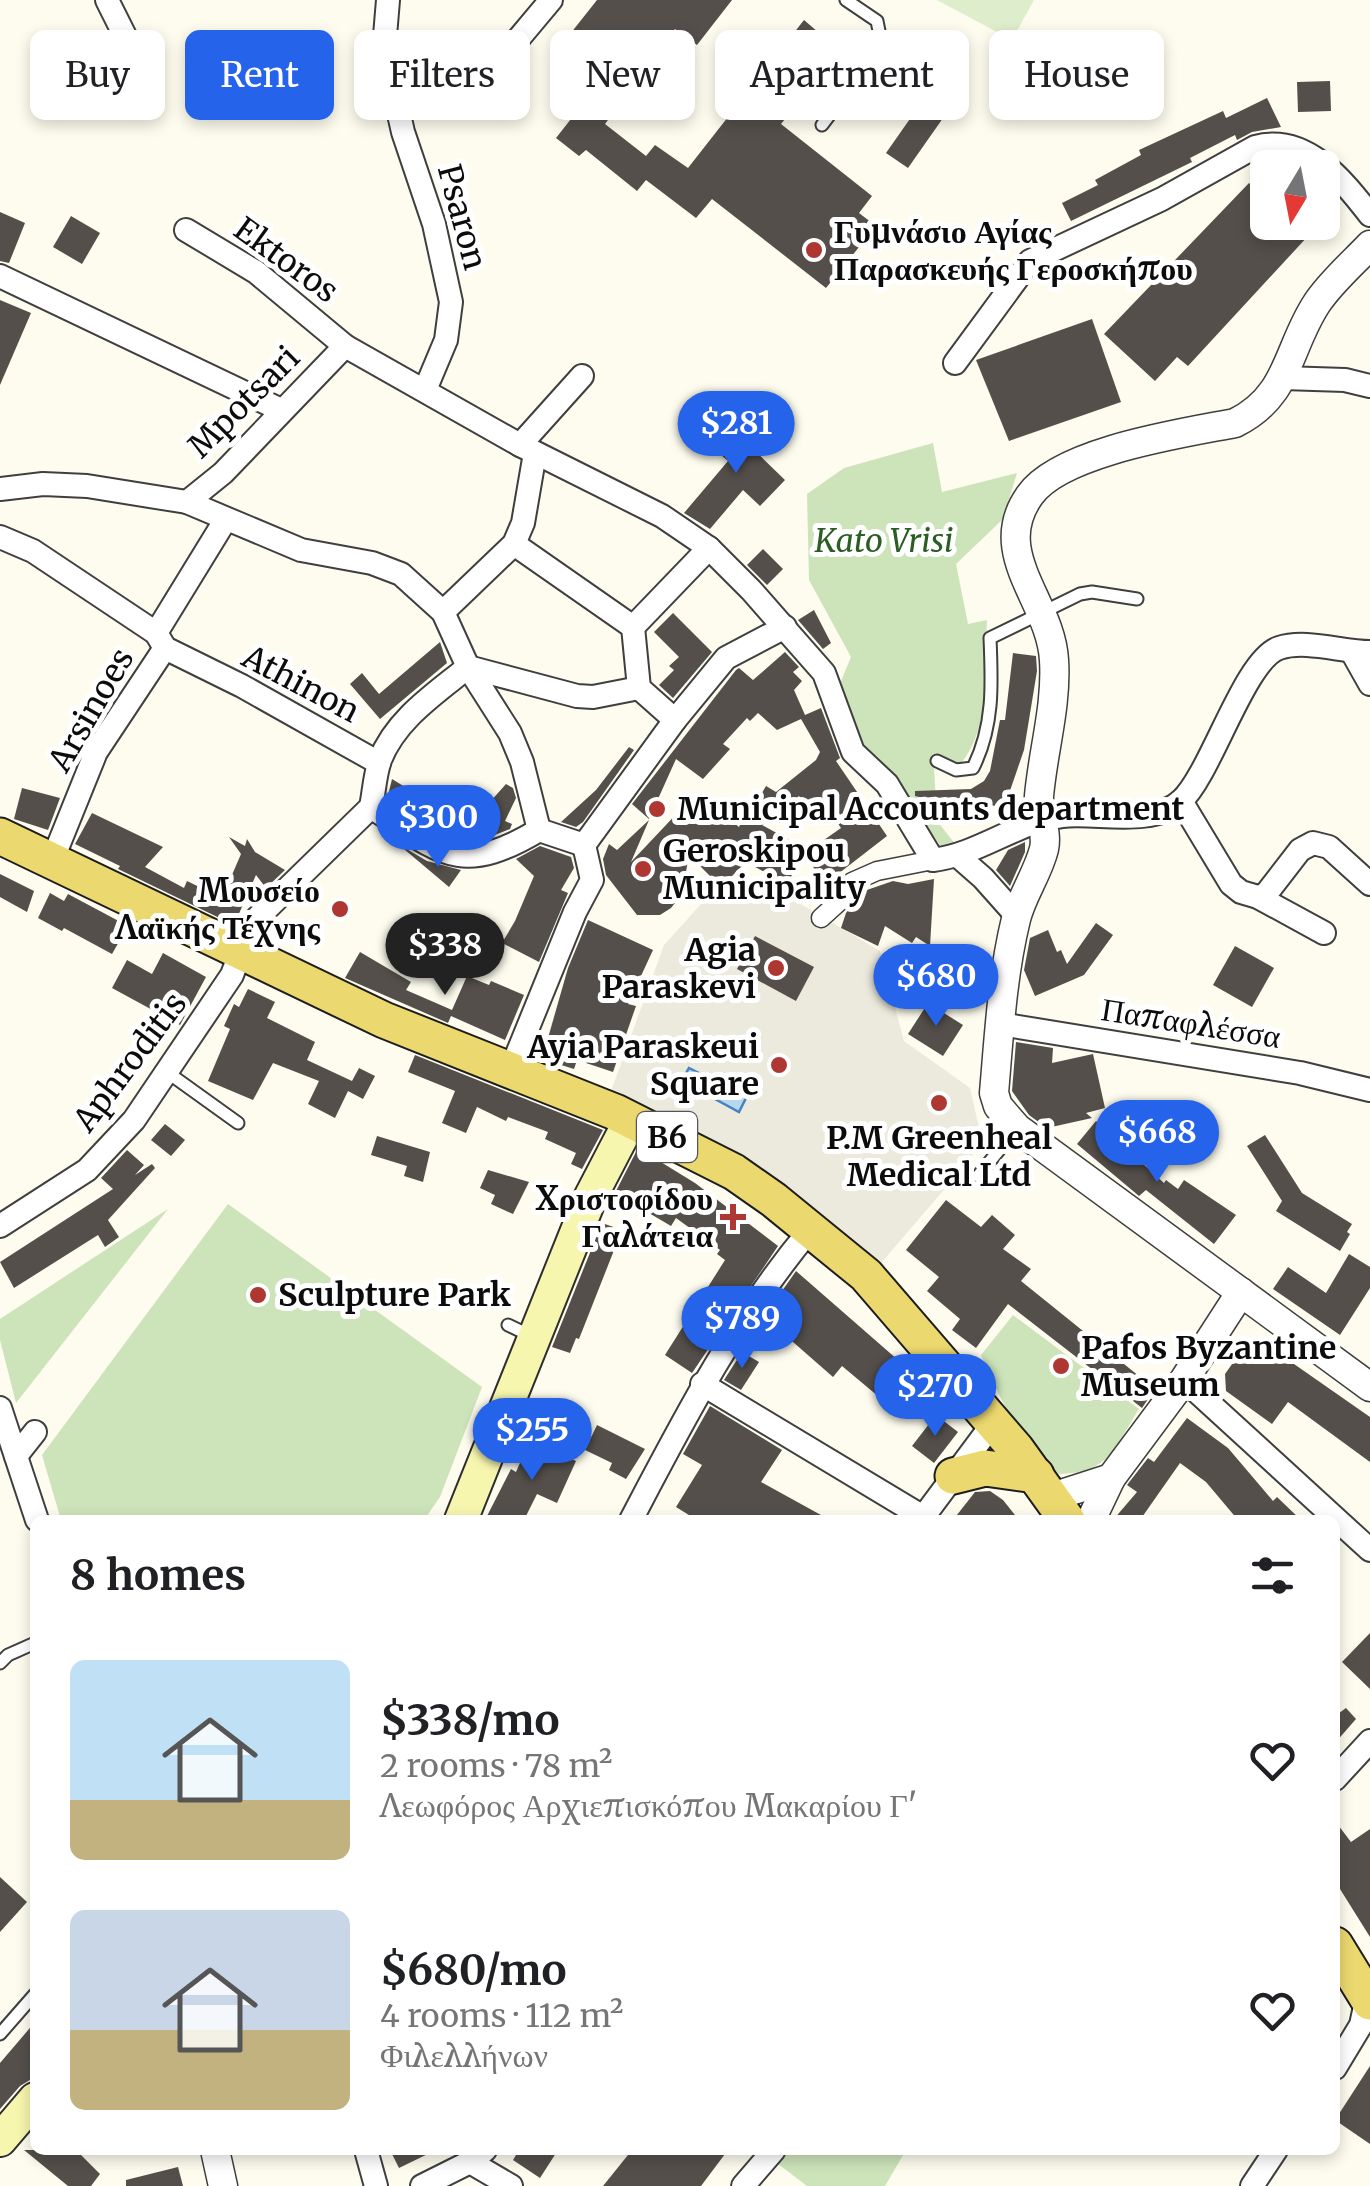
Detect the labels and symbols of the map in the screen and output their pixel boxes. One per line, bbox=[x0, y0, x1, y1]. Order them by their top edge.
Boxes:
north arrow bbox=[1250, 150, 1340, 240]
street label: Psaron bbox=[429, 160, 495, 274]
street label: Ektoros bbox=[226, 209, 346, 311]
place label: Γυμνάσιο Αγίας Παρασκευής Γεροσκήπου bbox=[834, 212, 1193, 289]
marker: Γυμνάσιο Αγίας Παρασκευής Γεροσκήπου bbox=[803, 239, 825, 261]
street label: Mpotsari bbox=[180, 338, 308, 466]
pin: $281 bbox=[677, 391, 795, 476]
park label: Kato Vrisi bbox=[814, 521, 953, 561]
street label: Athinon bbox=[235, 636, 366, 731]
street label: Arsinoes bbox=[39, 641, 142, 780]
pin: $300 bbox=[379, 785, 497, 870]
place label: Municipal Accounts department bbox=[677, 789, 1185, 829]
marker: Municipal Accounts department bbox=[646, 798, 668, 820]
place label: Geroskipou Municipality bbox=[663, 831, 867, 908]
marker: Geroskipou Municipality bbox=[632, 858, 654, 880]
place label: Μουσείο Λαϊκής Τέχνης bbox=[114, 871, 320, 948]
marker: Μουσείο Λαϊκής Τέχνης bbox=[329, 898, 351, 920]
pin: $338 bbox=[386, 913, 504, 998]
place label: Agia Paraskevi bbox=[602, 930, 756, 1007]
pin: $680 bbox=[877, 944, 995, 1029]
marker: Agia Paraskevi bbox=[765, 957, 787, 979]
street label: Aphroditis bbox=[64, 985, 195, 1140]
street label: Παπαφλέσσα bbox=[1099, 989, 1284, 1057]
place label: Ayia Paraskeui Square bbox=[526, 1027, 759, 1104]
marker: Ayia Paraskeui Square bbox=[768, 1054, 790, 1076]
marker: P.M Greenheal Medical Ltd bbox=[928, 1092, 950, 1114]
pin: $668 bbox=[1098, 1100, 1216, 1185]
road number: B6 bbox=[637, 1112, 697, 1162]
place label: P.M Greenheal Medical Ltd bbox=[826, 1118, 1052, 1195]
place label: Χριστοφίδου Γαλάτεια bbox=[535, 1179, 713, 1256]
marker: Χριστοφίδου Γαλάτεια bbox=[722, 1206, 744, 1228]
place label: Sculpture Park bbox=[278, 1275, 511, 1315]
marker: Sculpture Park bbox=[247, 1284, 269, 1306]
pin: $789 bbox=[683, 1286, 801, 1371]
place label: Pafos Byzantine Museum bbox=[1081, 1328, 1336, 1405]
pin: $270 bbox=[876, 1354, 994, 1439]
marker: Pafos Byzantine Museum bbox=[1050, 1355, 1072, 1377]
pin: $255 bbox=[473, 1398, 591, 1483]

